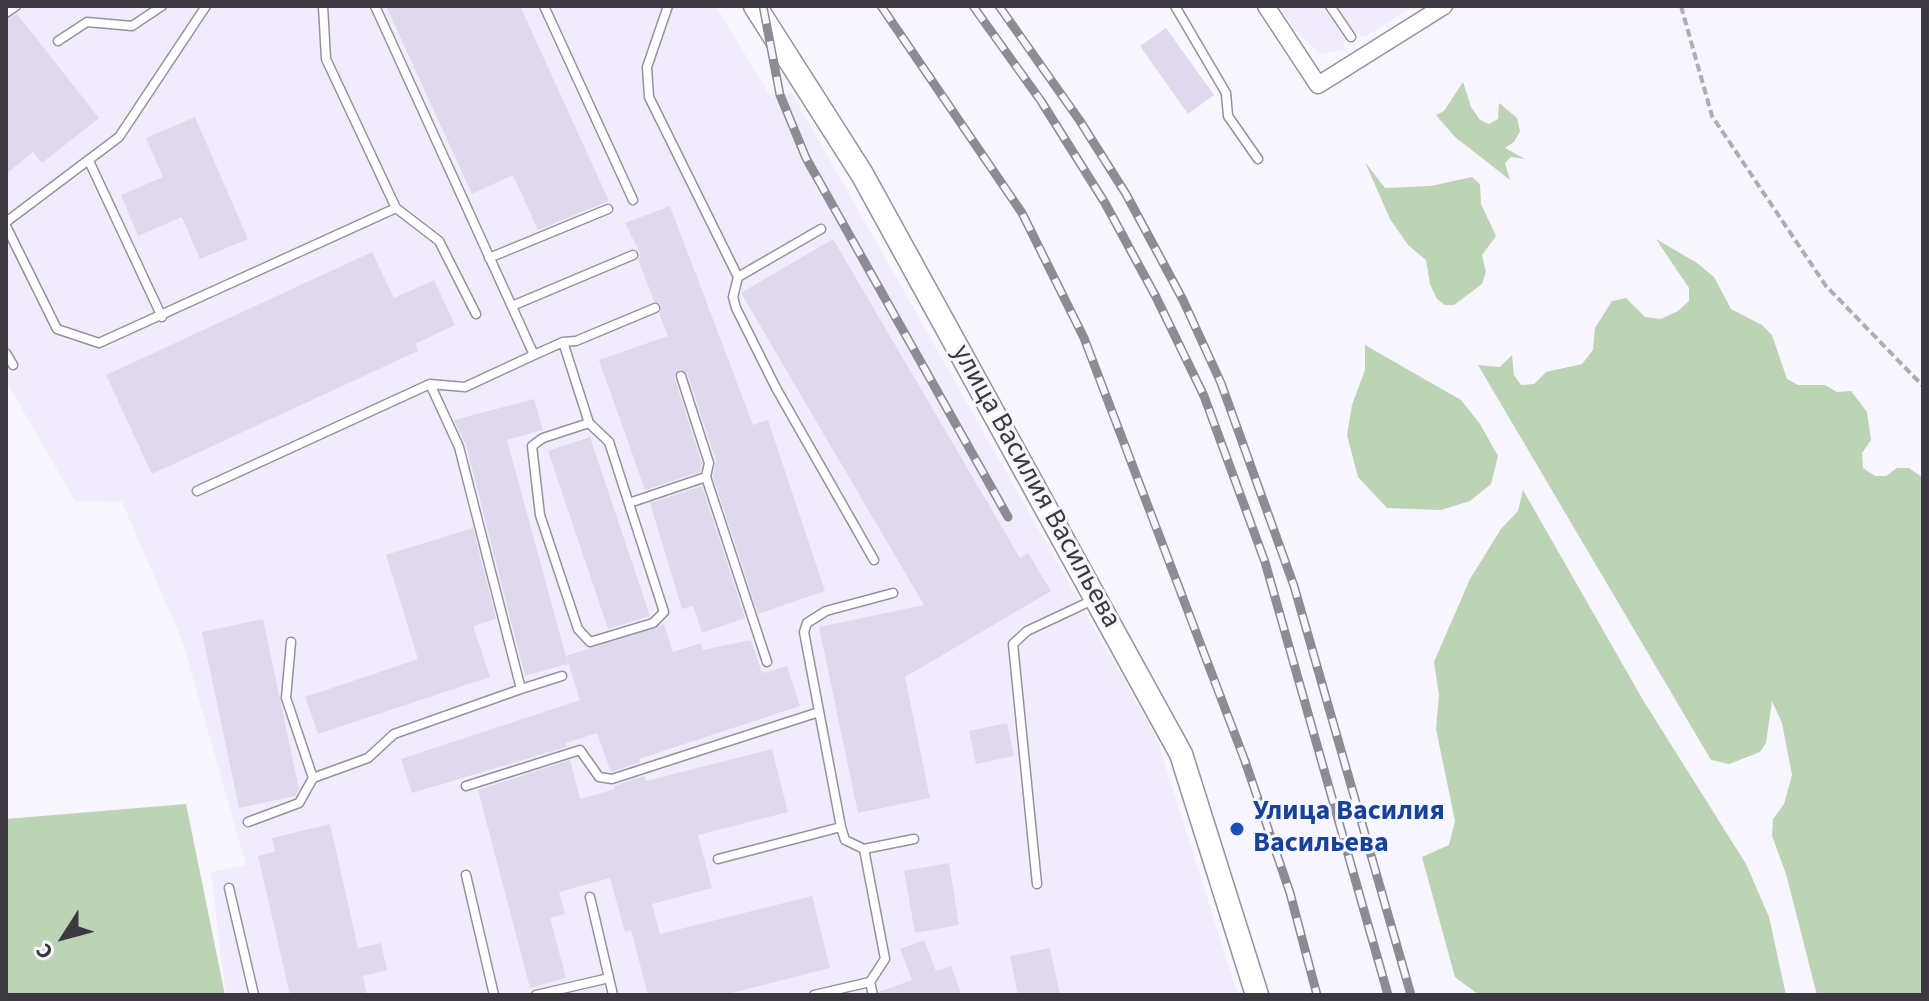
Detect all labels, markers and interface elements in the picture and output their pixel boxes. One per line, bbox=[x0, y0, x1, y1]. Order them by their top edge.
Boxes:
street label: улица Василия Васильева bbox=[943, 339, 1127, 635]
place label: Улица Василия Васильева bbox=[1253, 796, 1445, 862]
marker: Улица Василия Васильева bbox=[1228, 820, 1246, 838]
north arrow bbox=[24, 897, 104, 977]
text: С bbox=[28, 937, 61, 966]

